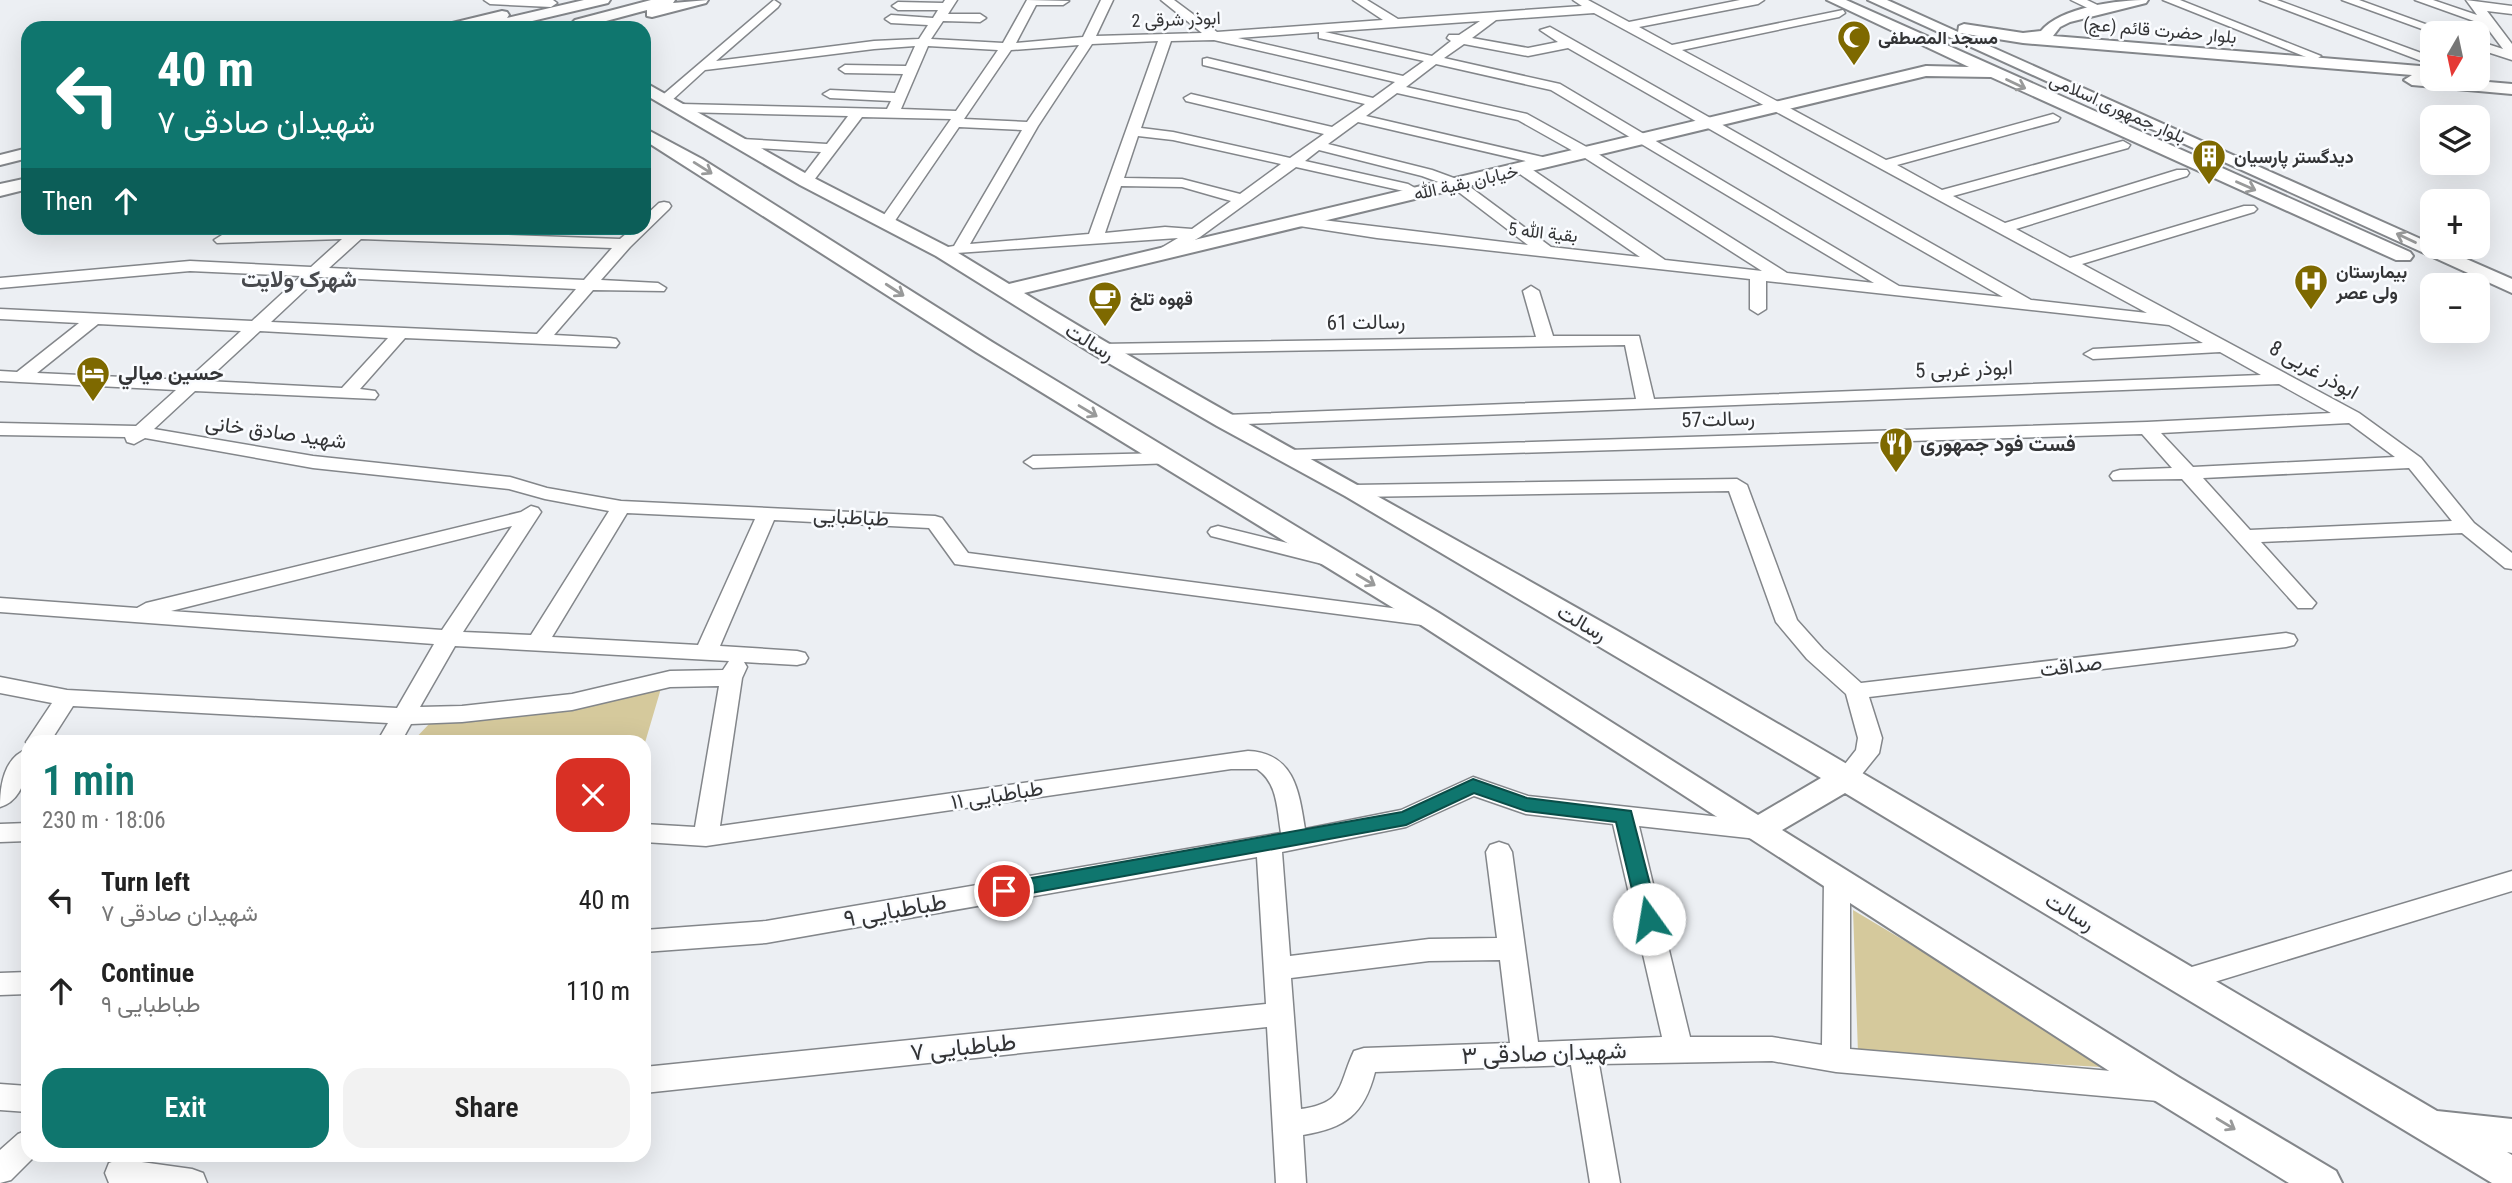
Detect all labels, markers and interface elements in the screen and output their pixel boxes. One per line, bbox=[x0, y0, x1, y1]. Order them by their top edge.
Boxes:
street label: ابوذر شرقی 2 bbox=[1131, 7, 1221, 32]
street label: بلوار حضرت قائم (عج) bbox=[2082, 13, 2237, 49]
mosque icon: مسجد المصطفی bbox=[1835, 18, 1873, 67]
north arrow bbox=[2420, 21, 2490, 91]
map controls bbox=[2420, 21, 2490, 343]
place label: مسجد المصطفی bbox=[1878, 27, 1998, 49]
text: 40 m bbox=[157, 41, 254, 98]
icon: left bbox=[42, 49, 133, 140]
street label: بلوار جمهوری اسلامی bbox=[2046, 69, 2189, 148]
one-way arrow bbox=[2005, 78, 2026, 91]
text: شهیدان صادقی ۷ bbox=[157, 103, 375, 141]
button: layers bbox=[2420, 105, 2490, 175]
building icon: دیدگستر پارسیان bbox=[2190, 137, 2228, 186]
place label: دیدگستر پارسیان bbox=[2234, 146, 2354, 169]
one-way arrow bbox=[693, 160, 712, 175]
street label: خیابان بقیة الله bbox=[1412, 160, 1520, 204]
one-way arrow bbox=[2234, 180, 2256, 193]
icon: ahead bbox=[107, 182, 145, 220]
text: Then bbox=[42, 186, 93, 216]
button: + bbox=[2420, 189, 2490, 259]
street label: بقیة الله 5 bbox=[1507, 218, 1579, 246]
one-way arrow bbox=[2395, 231, 2417, 244]
place label: بیمارستان ولی عصر bbox=[2335, 261, 2407, 304]
hospital icon: بیمارستان ولی عصر bbox=[2292, 262, 2330, 311]
district label: شهرک ولایت bbox=[241, 266, 357, 294]
button: − bbox=[2420, 273, 2490, 343]
cafe icon: قهوه تلخ bbox=[1086, 279, 1124, 328]
one-way arrow bbox=[884, 284, 904, 298]
place label: قهوه تلخ bbox=[1130, 288, 1193, 311]
street label: رسالت 61 bbox=[1326, 309, 1406, 336]
street label: رسالت bbox=[1061, 318, 1119, 367]
street label: ابوذر غربی 8 bbox=[2265, 336, 2363, 405]
hotel icon: حسين ميالي bbox=[74, 354, 112, 403]
street label: ابوذر غربی 5 bbox=[1915, 355, 2013, 384]
place label: حسين ميالي bbox=[118, 361, 224, 390]
one-way arrow bbox=[1077, 404, 1097, 418]
street label: رسالت57 bbox=[1681, 406, 1755, 433]
street label: شهید صادق خانی bbox=[204, 410, 348, 455]
restaurant icon: فست فود جمهوری bbox=[1877, 425, 1915, 474]
place label: فست فود جمهوری bbox=[1920, 432, 2076, 457]
street label: طباطبایی bbox=[812, 503, 890, 531]
one-way arrow bbox=[1355, 574, 1375, 588]
street label: رسالت bbox=[1552, 599, 1611, 648]
street label: صداقت bbox=[2038, 650, 2104, 682]
text: 1 min bbox=[42, 756, 135, 805]
button: close bbox=[556, 758, 630, 832]
street label: طباطبایی ۱۱ bbox=[949, 776, 1045, 814]
text: 230 m · 18:06 bbox=[42, 807, 166, 834]
pin bbox=[974, 861, 1034, 921]
text: Turn left bbox=[101, 867, 190, 897]
icon: arrive bbox=[985, 872, 1023, 910]
icon: left bbox=[42, 881, 80, 919]
position arrow bbox=[1612, 882, 1686, 956]
text: 40 m bbox=[579, 885, 630, 915]
street label: طباطبایی ۹ bbox=[841, 887, 949, 933]
street label: رسالت bbox=[2041, 888, 2099, 937]
text: شهیدان صادقی ۷ bbox=[101, 900, 258, 927]
text: Continue bbox=[101, 958, 194, 988]
icon: ahead bbox=[42, 972, 80, 1010]
text: 110 m bbox=[566, 976, 630, 1006]
text: طباطبایی ۹ bbox=[101, 991, 201, 1018]
street label: طباطبایی ۷ bbox=[909, 1028, 1017, 1066]
street label: شهیدان صادقی ۳ bbox=[1461, 1036, 1627, 1071]
button: Exit bbox=[42, 1068, 329, 1148]
button: Share bbox=[343, 1068, 630, 1148]
one-way arrow bbox=[2215, 1117, 2235, 1131]

